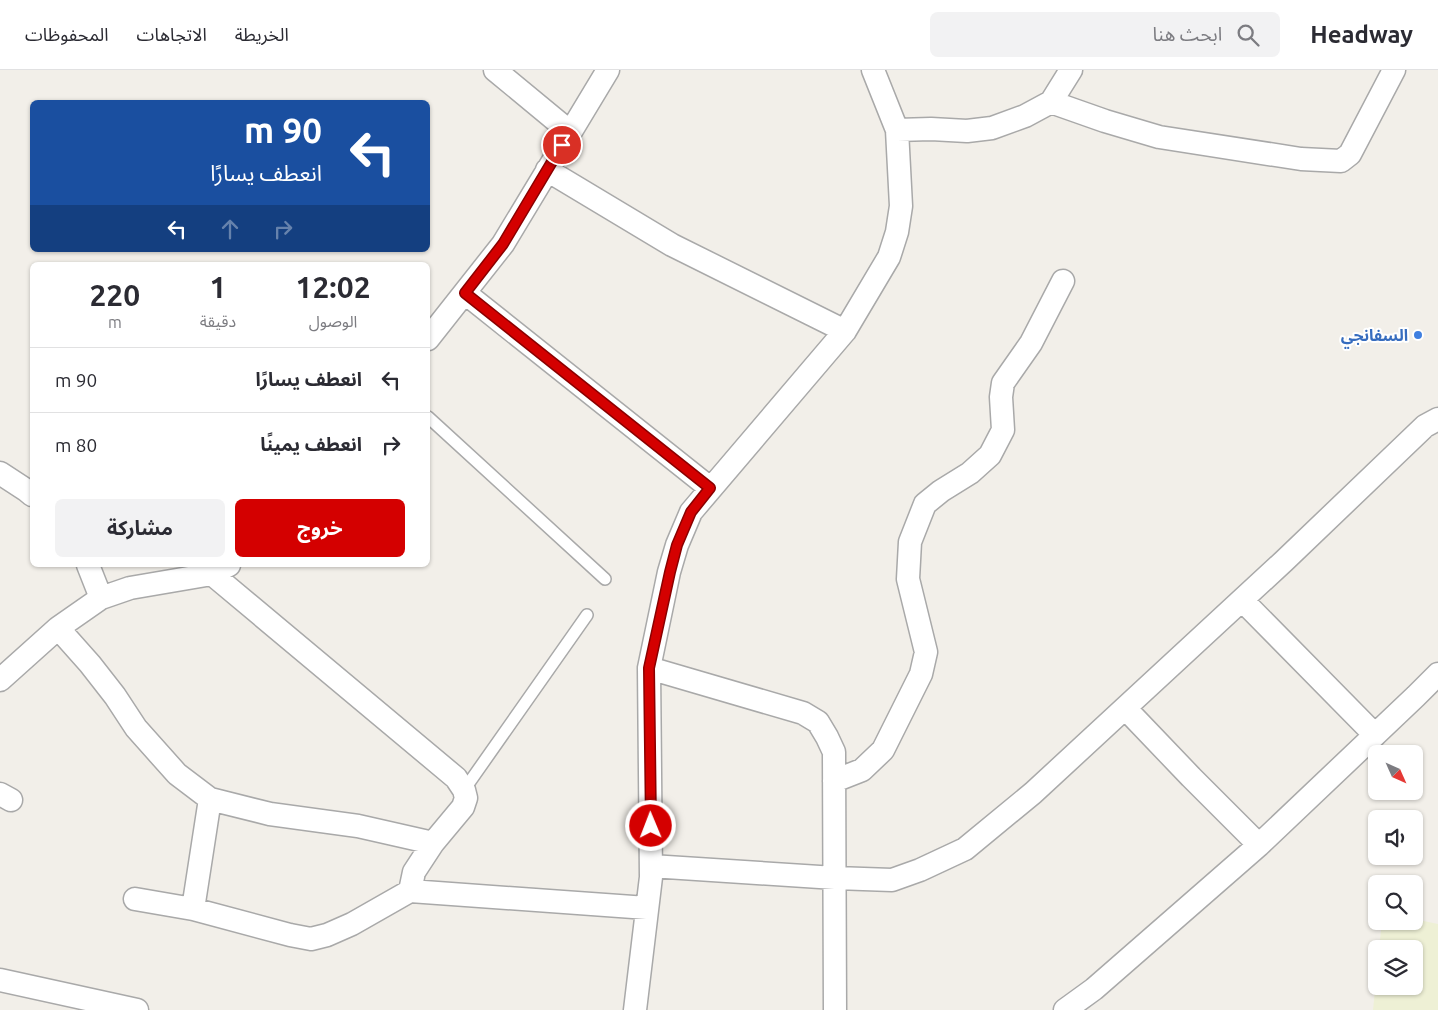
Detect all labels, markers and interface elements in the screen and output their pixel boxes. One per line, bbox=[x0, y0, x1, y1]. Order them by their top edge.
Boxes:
search box bbox=[930, 12, 1280, 57]
icon: search bbox=[1234, 21, 1262, 49]
text: Headway bbox=[1310, 21, 1413, 48]
text: ابحث هنا bbox=[1152, 23, 1222, 45]
text: المحفوظات bbox=[25, 24, 109, 44]
text: الاتجاهات bbox=[137, 24, 207, 44]
text: الخريطة bbox=[235, 24, 289, 44]
text: 90 m bbox=[244, 110, 322, 150]
icon: left bbox=[340, 120, 405, 185]
pin bbox=[541, 124, 583, 166]
icon: arrive bbox=[548, 131, 576, 159]
text: انعطف يسارًا bbox=[210, 160, 322, 185]
icon: left bbox=[163, 215, 191, 243]
icon: ahead bbox=[216, 215, 244, 243]
icon: right bbox=[269, 215, 297, 243]
text: 1 bbox=[209, 270, 226, 304]
text: 12:02 bbox=[296, 270, 371, 304]
text: 220 bbox=[89, 278, 140, 312]
text: دقيقة bbox=[200, 312, 236, 330]
text: الوصول bbox=[309, 312, 357, 330]
text: m bbox=[108, 313, 122, 331]
place label: السفانجي bbox=[1341, 326, 1408, 349]
marker: السفانجي bbox=[1412, 329, 1424, 341]
icon: left bbox=[377, 366, 405, 394]
text: انعطف يسارًا bbox=[255, 368, 362, 390]
text: 90 m bbox=[55, 369, 97, 391]
icon: right bbox=[377, 431, 405, 459]
text: انعطف يمينًا bbox=[260, 433, 362, 455]
text: 80 m bbox=[55, 434, 97, 456]
button: مشاركة bbox=[55, 499, 225, 557]
button: خروج bbox=[235, 499, 405, 557]
north arrow bbox=[1368, 745, 1422, 800]
map controls bbox=[1368, 745, 1423, 995]
position arrow bbox=[624, 799, 676, 851]
button: sound bbox=[1368, 810, 1423, 865]
button: search bbox=[1368, 875, 1423, 930]
button: layers bbox=[1368, 940, 1423, 995]

